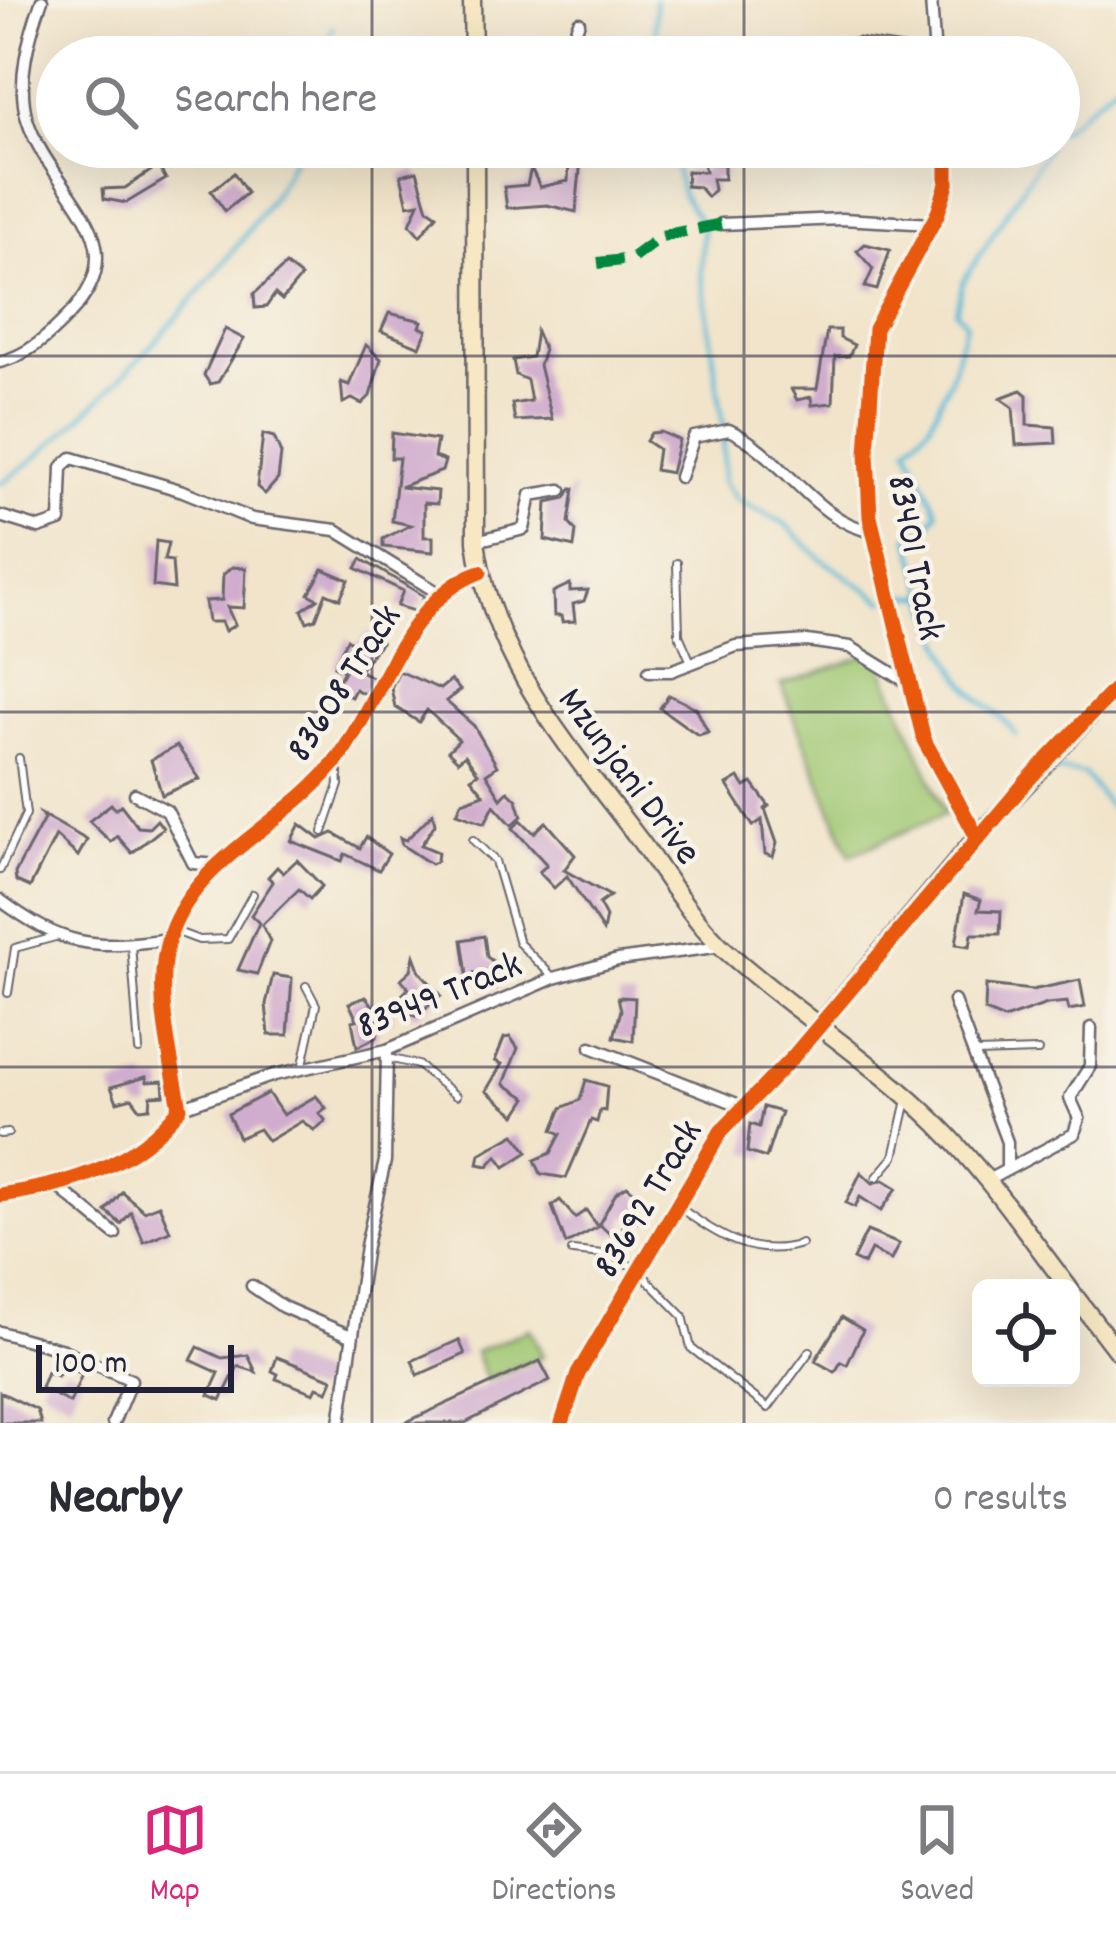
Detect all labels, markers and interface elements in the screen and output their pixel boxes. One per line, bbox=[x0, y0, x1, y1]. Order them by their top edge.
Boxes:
search box bbox=[36, 36, 1080, 168]
icon: search bbox=[78, 69, 144, 135]
text: Search here bbox=[174, 70, 377, 134]
street label: 83401 Track bbox=[870, 471, 956, 646]
street label: 83608 Track bbox=[275, 595, 418, 774]
street label: Mzunjani Drive bbox=[542, 677, 712, 878]
street label: 83949 Track bbox=[350, 940, 531, 1056]
street label: 83692 Track bbox=[582, 1111, 719, 1290]
map controls bbox=[972, 1279, 1080, 1387]
button: locate bbox=[972, 1279, 1080, 1387]
scale bar bbox=[36, 1339, 234, 1392]
text: 100 m bbox=[54, 1342, 127, 1389]
text: Nearby bbox=[48, 1465, 181, 1537]
text: 0 results bbox=[933, 1474, 1068, 1529]
tab: Map bbox=[142, 1797, 208, 1916]
tab: Directions bbox=[492, 1797, 617, 1916]
tab: Saved bbox=[900, 1797, 974, 1916]

